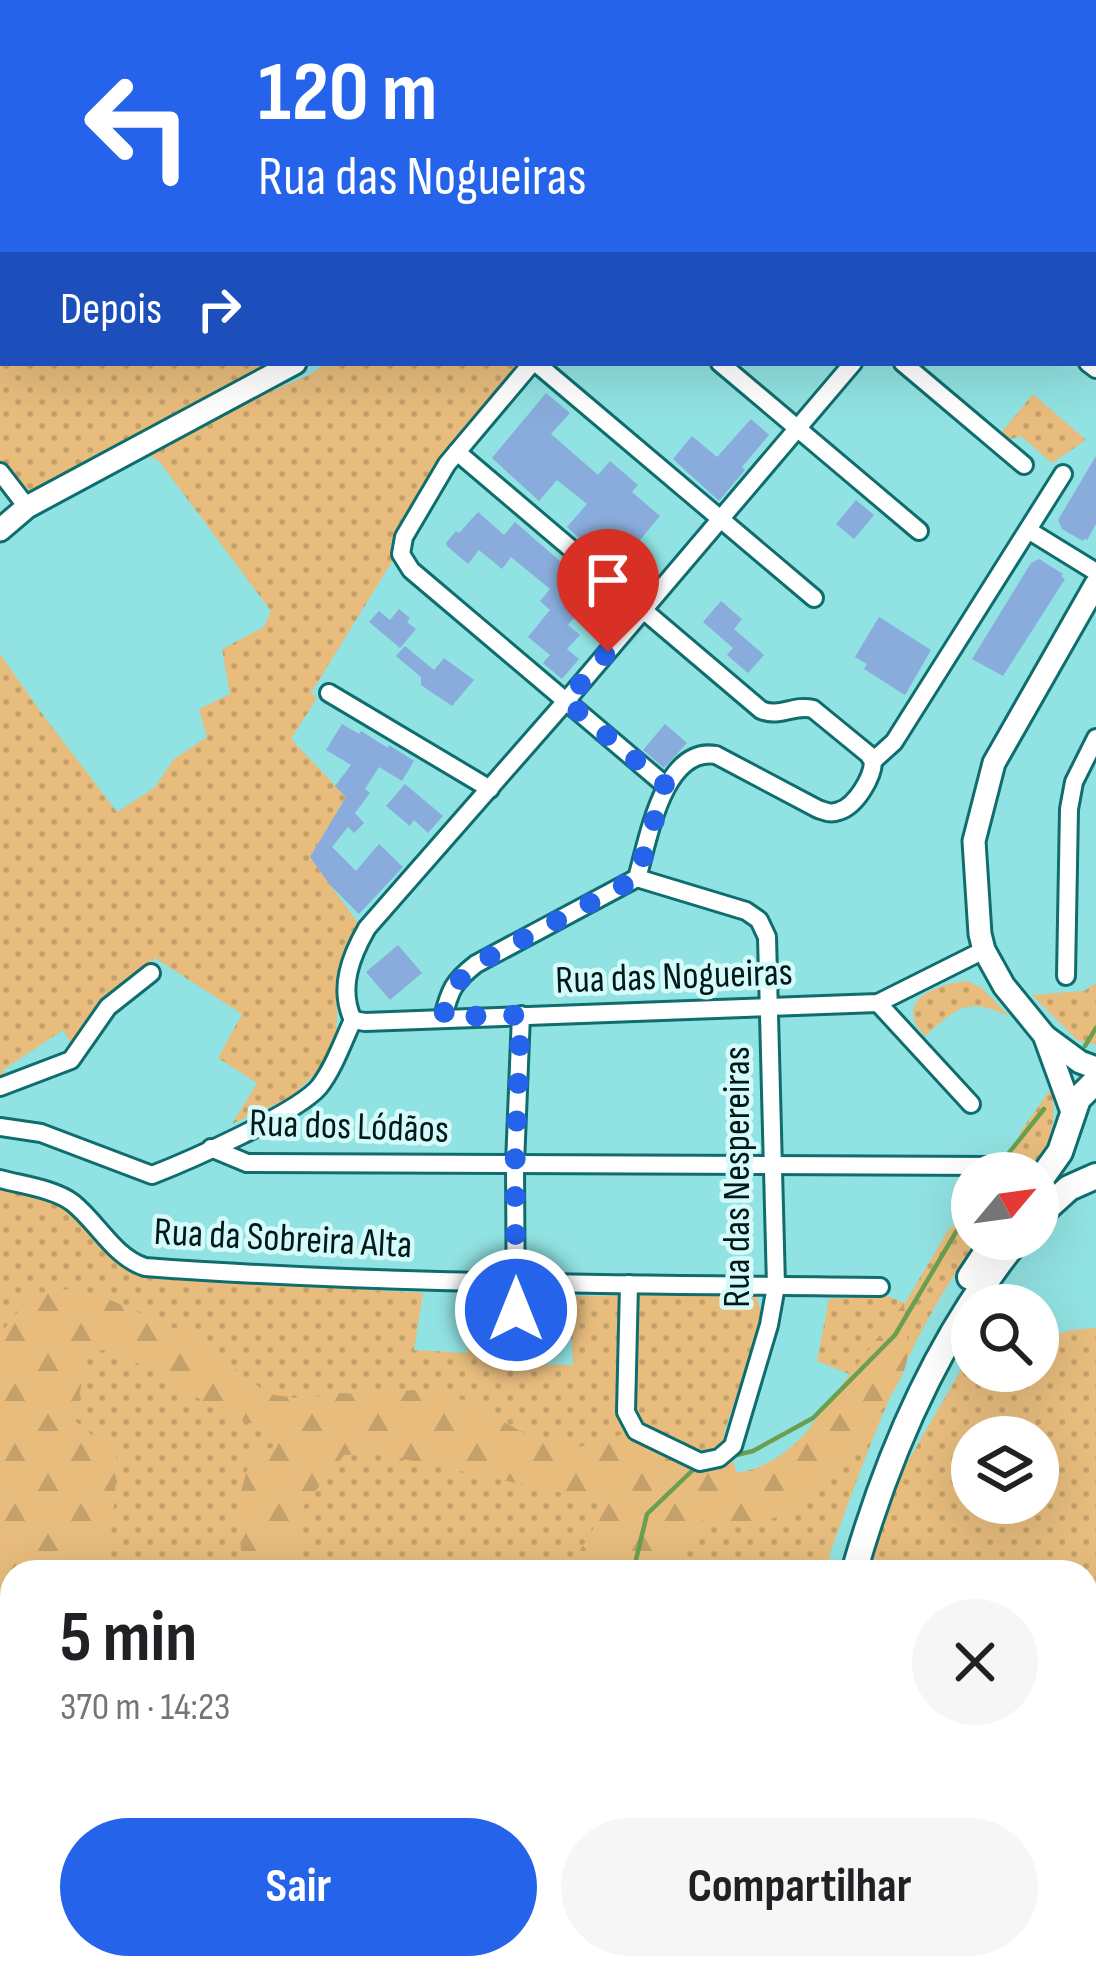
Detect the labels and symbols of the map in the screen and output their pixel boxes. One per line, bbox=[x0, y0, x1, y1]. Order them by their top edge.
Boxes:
pin bbox=[557, 529, 659, 652]
street label: Rua das Nogueiras bbox=[555, 949, 793, 1005]
street label: Rua das Nespereiras bbox=[714, 1046, 761, 1308]
street label: Rua dos Lódãos bbox=[248, 1100, 450, 1154]
north arrow bbox=[951, 1152, 1059, 1260]
street label: Rua da Sobreira Alta bbox=[153, 1209, 413, 1269]
position arrow bbox=[453, 1247, 579, 1373]

